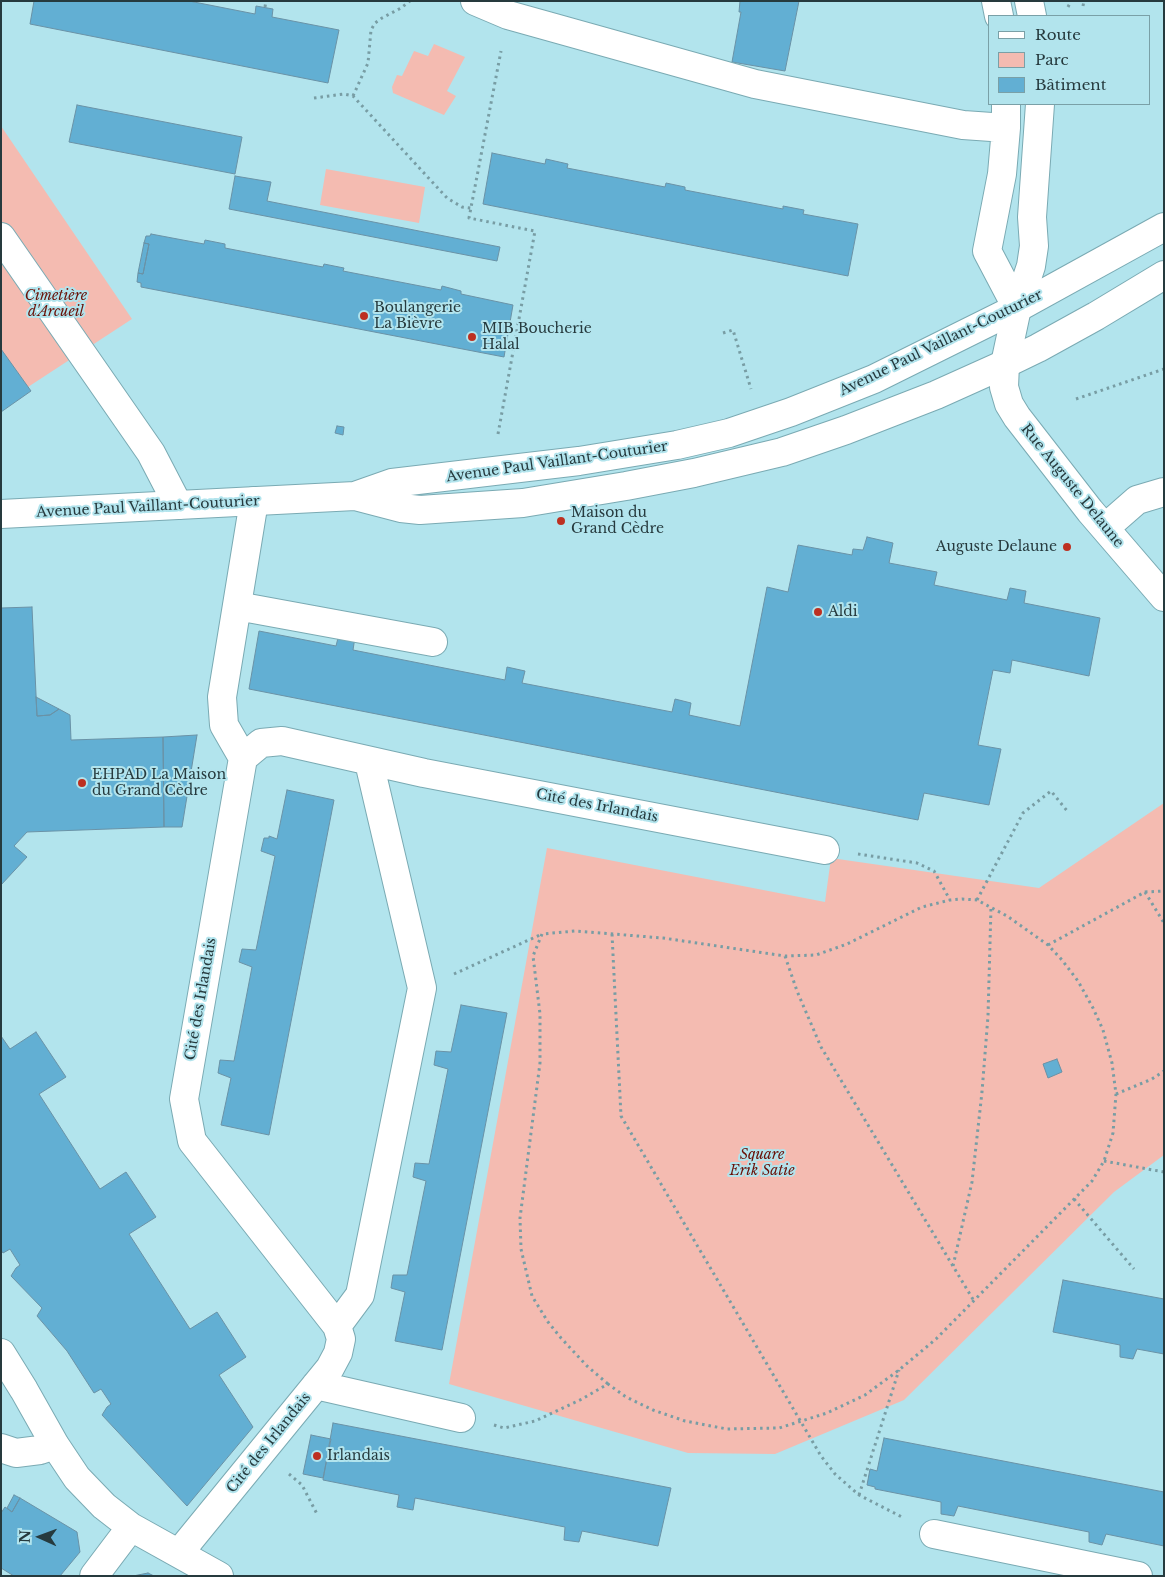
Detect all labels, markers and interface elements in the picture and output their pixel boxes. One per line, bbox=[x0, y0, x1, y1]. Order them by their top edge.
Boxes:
legend bbox=[988, 15, 1150, 105]
text: Route bbox=[1035, 25, 1081, 44]
text: Parc bbox=[1035, 50, 1068, 69]
text: Bâtiment bbox=[1035, 75, 1106, 94]
street label: Avenue Paul Vaillant-Couturier bbox=[837, 286, 1045, 400]
park label: Cimetière d'Arcueil bbox=[25, 288, 87, 321]
place label: Boulangerie La Bièvre bbox=[374, 300, 461, 332]
marker: Boulangerie La Bièvre bbox=[358, 310, 370, 322]
place label: MIB Boucherie Halal bbox=[482, 321, 592, 354]
marker: MIB Boucherie Halal bbox=[466, 331, 478, 343]
street label: Rue Auguste Delaune bbox=[1017, 421, 1127, 551]
street label: Avenue Paul Vaillant-Couturier bbox=[445, 438, 669, 486]
street label: Avenue Paul Vaillant-Couturier bbox=[36, 493, 260, 521]
place label: Maison du Grand Cèdre bbox=[571, 505, 664, 538]
marker: Maison du Grand Cèdre bbox=[555, 515, 567, 527]
place label: Auguste Delaune bbox=[936, 539, 1057, 555]
marker: Auguste Delaune bbox=[1061, 541, 1073, 553]
place label: Aldi bbox=[828, 604, 858, 620]
marker: Aldi bbox=[812, 606, 824, 618]
place label: EHPAD La Maison du Grand Cèdre bbox=[92, 767, 226, 800]
marker: EHPAD La Maison du Grand Cèdre bbox=[76, 777, 88, 789]
street label: Cité des Irlandais bbox=[535, 786, 659, 826]
street label: Cité des Irlandais bbox=[182, 937, 220, 1061]
park label: Square Erik Satie bbox=[729, 1147, 795, 1180]
street label: Cité des Irlandais bbox=[223, 1390, 315, 1496]
place label: Irlandais bbox=[327, 1448, 390, 1464]
marker: Irlandais bbox=[311, 1450, 323, 1462]
north arrow bbox=[15, 1512, 65, 1562]
text: N bbox=[16, 1530, 34, 1543]

